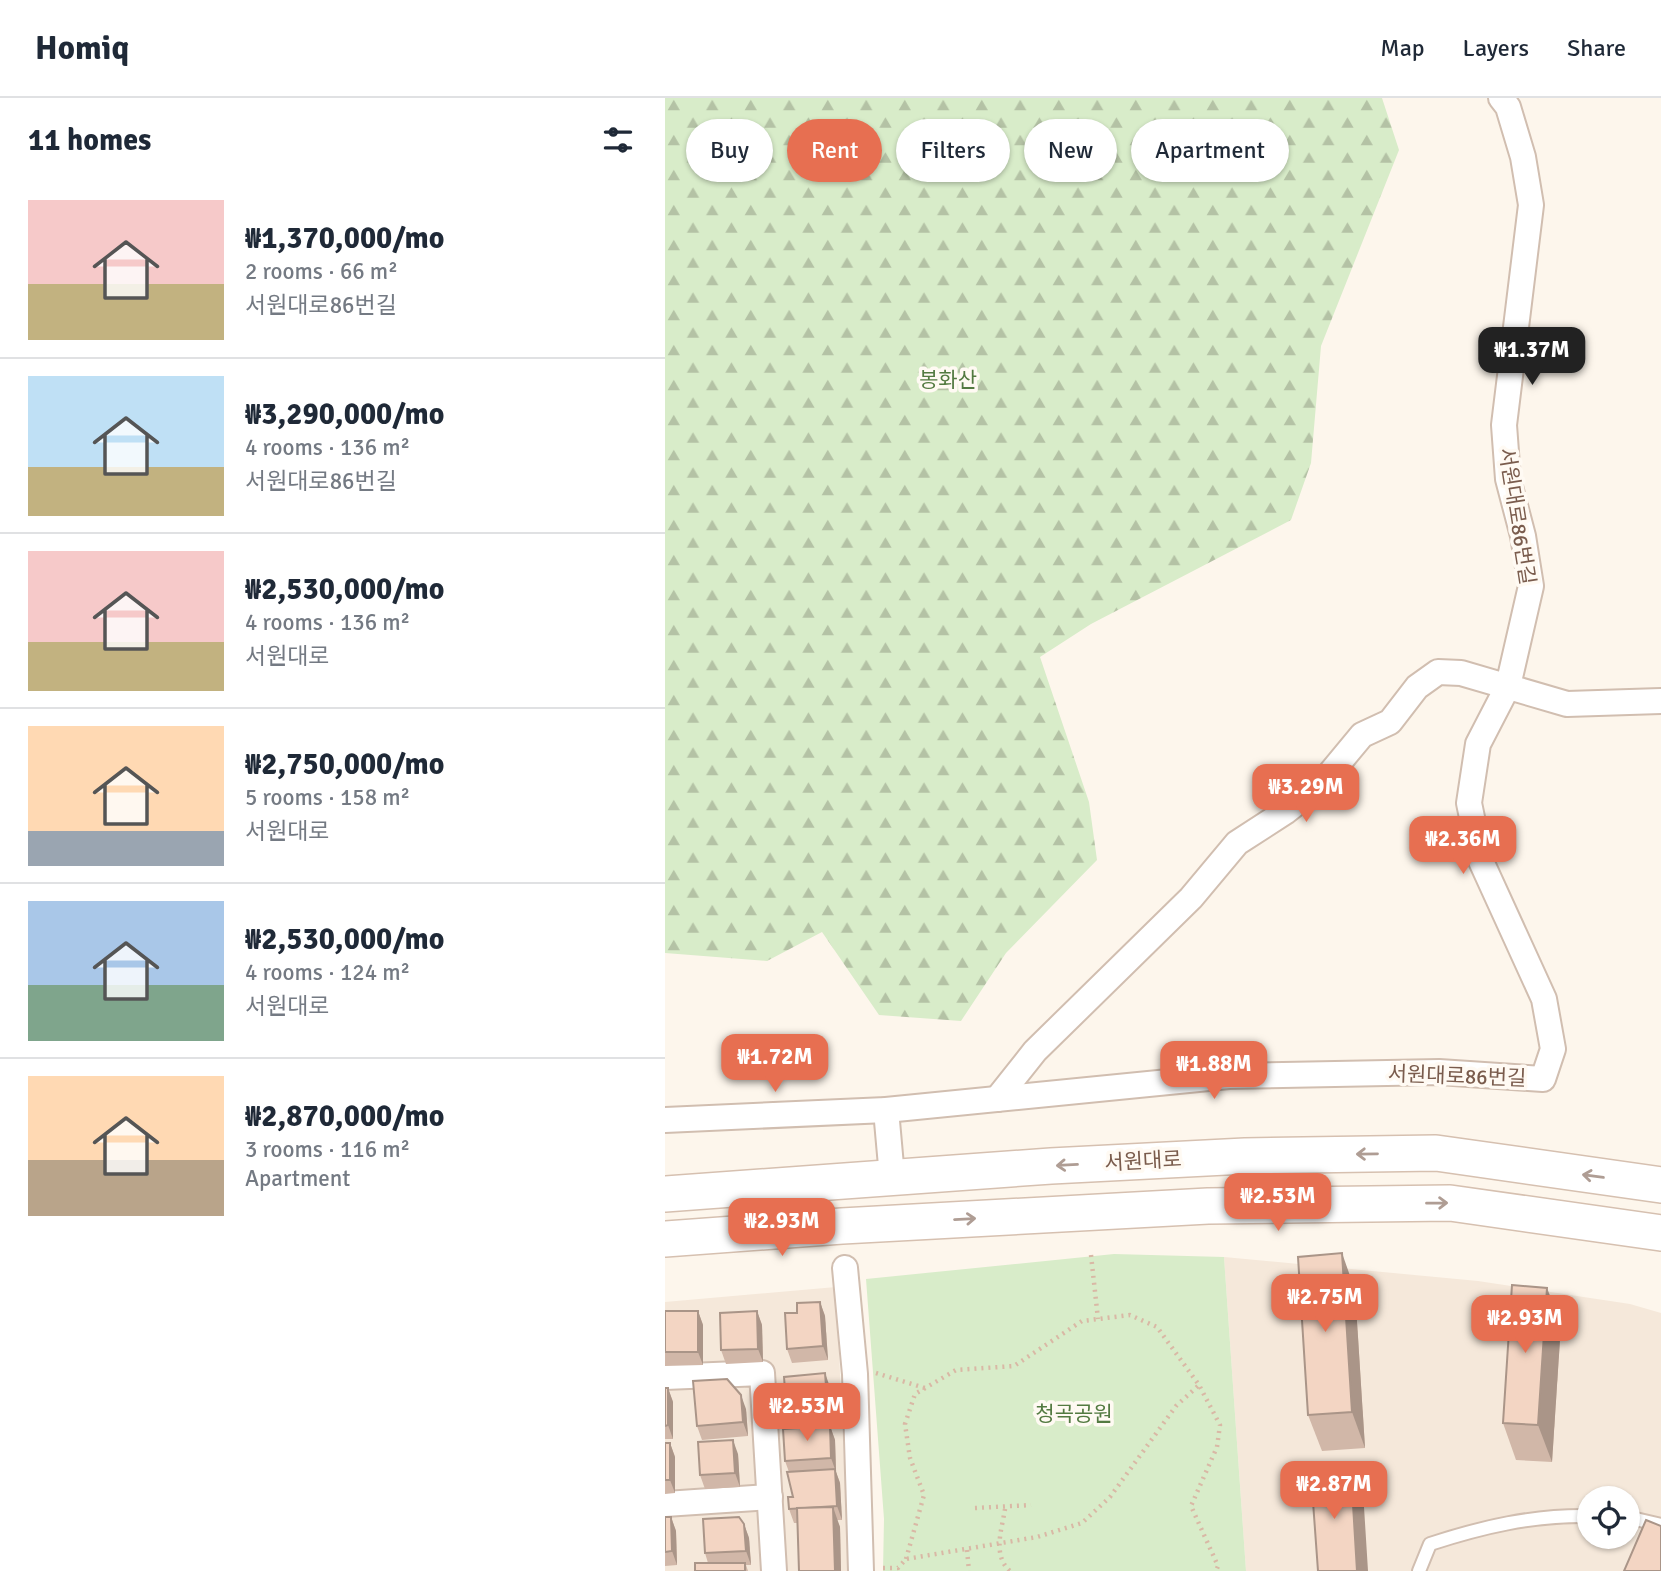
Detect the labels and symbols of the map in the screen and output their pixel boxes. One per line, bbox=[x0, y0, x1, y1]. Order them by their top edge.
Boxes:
pin: ₩1.37M bbox=[1475, 328, 1589, 387]
park label: 봉화산 bbox=[919, 367, 977, 393]
street label: 서원대로86번길 bbox=[1493, 446, 1541, 586]
pin: ₩3.29M bbox=[1249, 764, 1363, 824]
pin: ₩2.36M bbox=[1406, 816, 1520, 876]
pin: ₩1.72M bbox=[718, 1034, 832, 1094]
pin: ₩1.88M bbox=[1157, 1042, 1271, 1101]
street label: 서원대로86번길 bbox=[1387, 1061, 1527, 1091]
street label: 서원대로 bbox=[1104, 1146, 1182, 1176]
one-way arrow bbox=[1356, 1147, 1379, 1161]
one-way arrow bbox=[1055, 1159, 1078, 1172]
one-way arrow bbox=[1583, 1169, 1605, 1182]
pin: ₩2.53M bbox=[1221, 1174, 1335, 1233]
one-way arrow bbox=[1425, 1196, 1448, 1210]
pin: ₩2.93M bbox=[725, 1198, 839, 1258]
one-way arrow bbox=[953, 1212, 976, 1225]
pin: ₩2.75M bbox=[1268, 1274, 1382, 1334]
pin: ₩2.93M bbox=[1468, 1296, 1582, 1355]
pin: ₩2.53M bbox=[750, 1384, 864, 1443]
park label: 청곡공원 bbox=[1035, 1401, 1113, 1427]
pin: ₩2.87M bbox=[1277, 1462, 1391, 1521]

